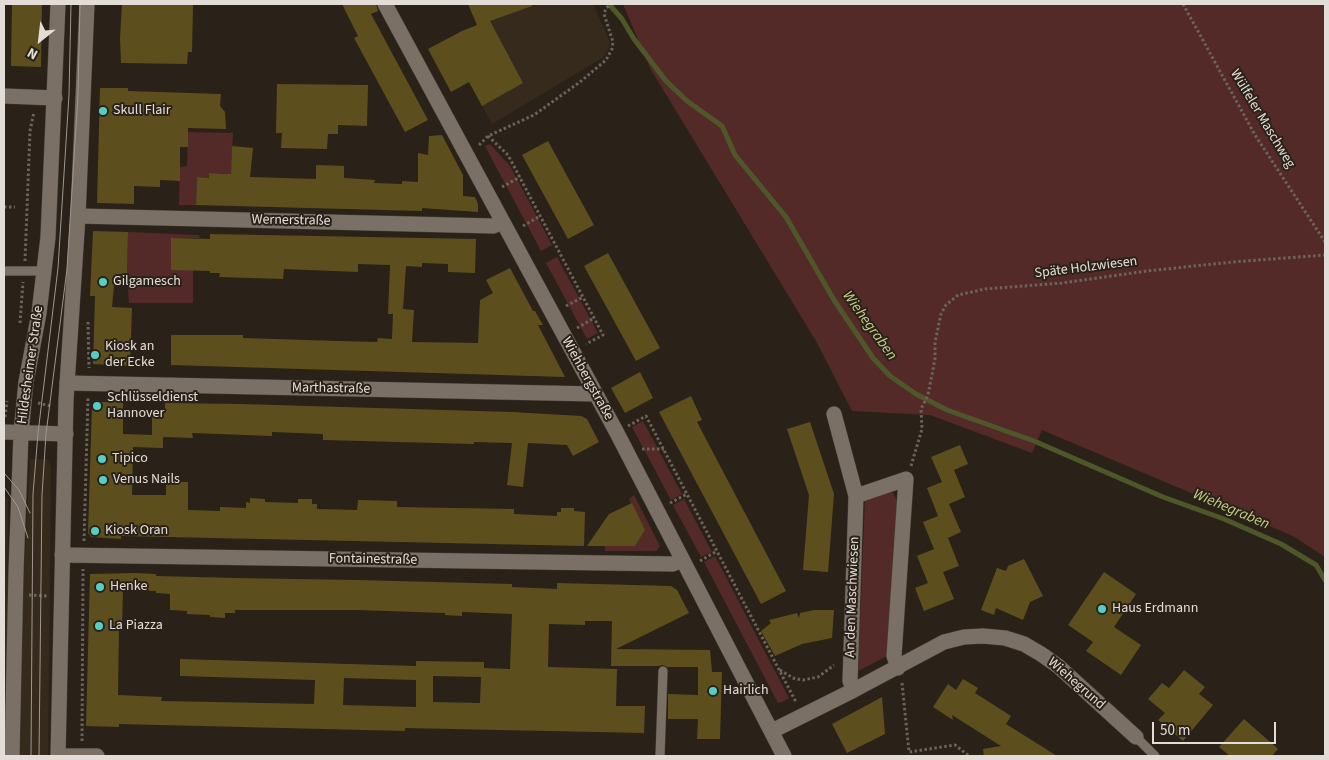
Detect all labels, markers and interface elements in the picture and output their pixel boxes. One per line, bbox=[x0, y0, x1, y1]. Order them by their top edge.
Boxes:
north arrow bbox=[15, 15, 65, 65]
text: N bbox=[24, 42, 42, 64]
street label: Wülfeler Maschweg bbox=[1226, 67, 1298, 171]
place label: Skull Flair bbox=[113, 103, 171, 119]
marker: Skull Flair bbox=[97, 105, 109, 117]
street label: Wernerstraße bbox=[251, 212, 331, 230]
street label: Späte Holzwiesen bbox=[1034, 253, 1138, 283]
place label: Gilgamesch bbox=[113, 274, 181, 290]
marker: Gilgamesch bbox=[97, 276, 109, 288]
water label: Wiehegraben bbox=[838, 288, 900, 364]
street label: Hildesheimer Straße bbox=[14, 305, 48, 425]
street label: Wiehbergstraße bbox=[557, 335, 617, 423]
place label: Kiosk an der Ecke bbox=[105, 339, 155, 372]
marker: Kiosk an der Ecke bbox=[89, 349, 101, 361]
street label: Marthastraße bbox=[292, 380, 370, 398]
place label: Schlüsseldienst Hannover bbox=[107, 390, 198, 422]
marker: Schlüsseldienst Hannover bbox=[91, 400, 103, 412]
place label: Tipico bbox=[112, 451, 148, 467]
marker: Tipico bbox=[96, 453, 108, 465]
place label: Venus Nails bbox=[113, 472, 180, 488]
marker: Venus Nails bbox=[97, 474, 109, 486]
water label: Wiehegraben bbox=[1190, 486, 1272, 534]
place label: Kiosk Oran bbox=[105, 523, 168, 539]
marker: Kiosk Oran bbox=[89, 525, 101, 537]
street label: An den Maschwiesen bbox=[842, 536, 864, 658]
street label: Fontainestraße bbox=[329, 551, 417, 569]
place label: Henke bbox=[110, 579, 147, 595]
marker: Henke bbox=[94, 581, 106, 593]
place label: Haus Erdmann bbox=[1112, 601, 1198, 617]
marker: Haus Erdmann bbox=[1096, 603, 1108, 615]
place label: La Piazza bbox=[109, 618, 163, 634]
marker: La Piazza bbox=[93, 620, 105, 632]
street label: Wiehegrund bbox=[1044, 654, 1108, 714]
place label: Hairlich bbox=[723, 683, 768, 699]
marker: Hairlich bbox=[707, 685, 719, 697]
scale bar bbox=[1154, 712, 1278, 744]
text: 50 m bbox=[1160, 720, 1190, 741]

